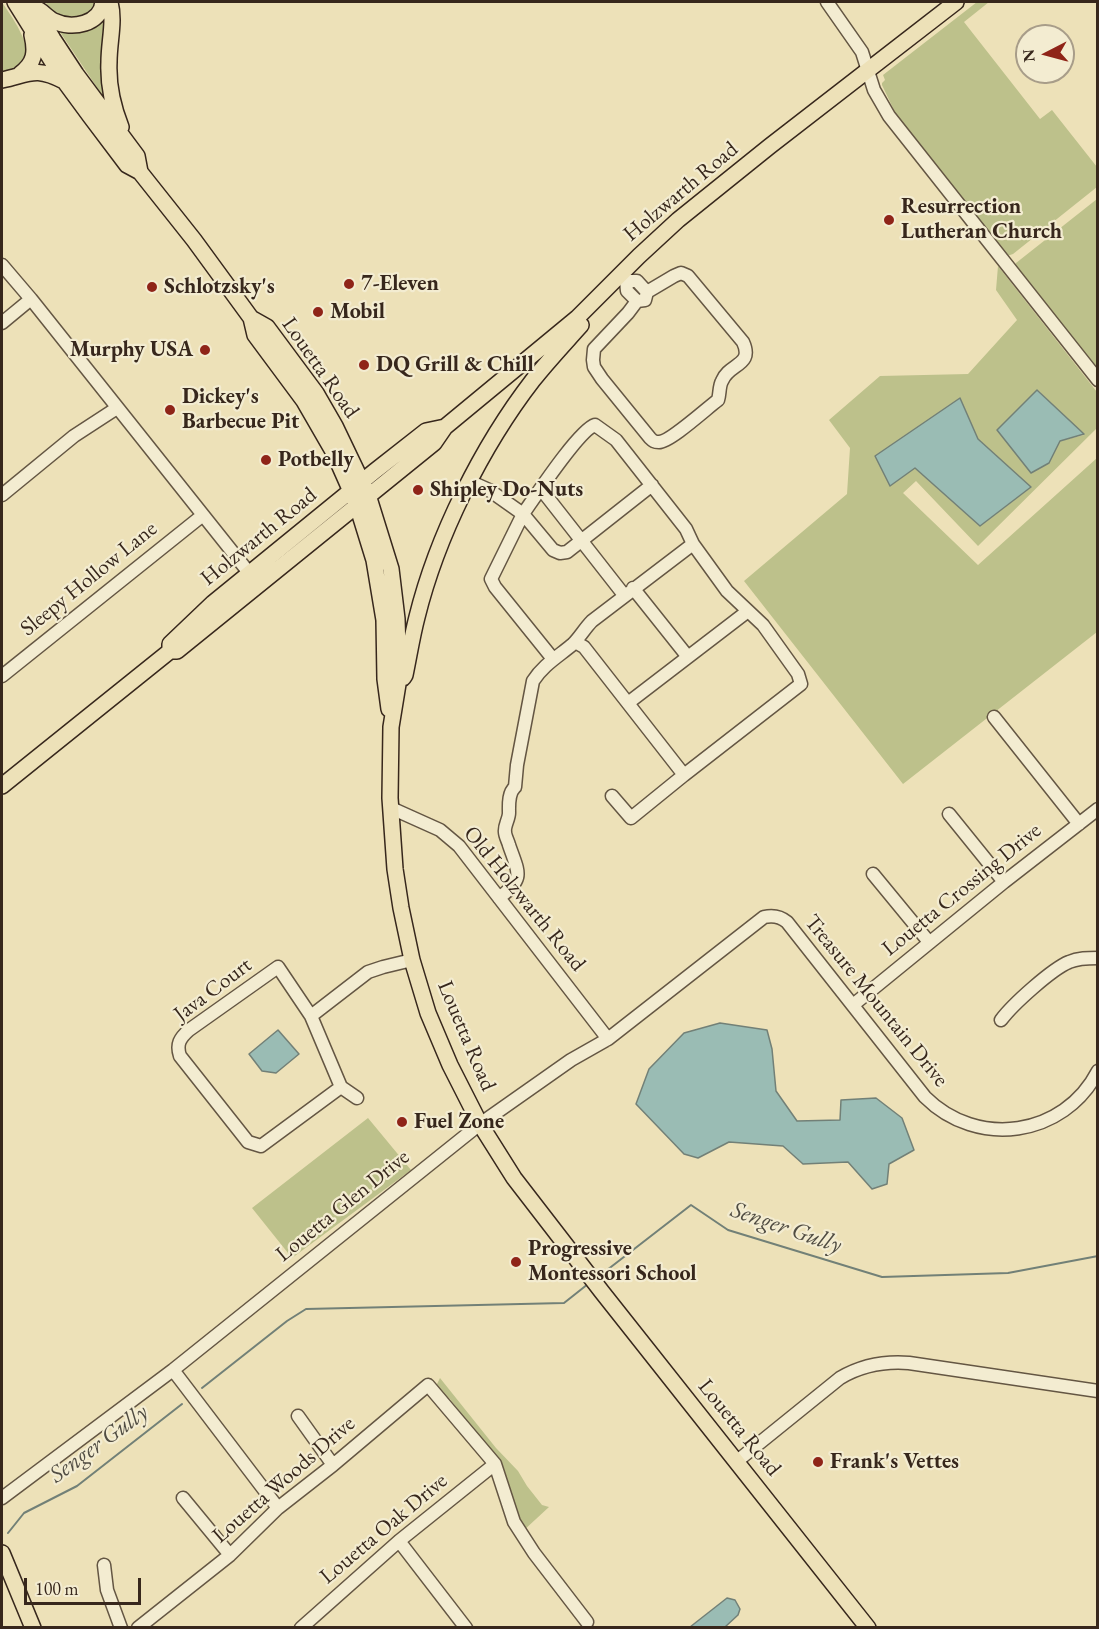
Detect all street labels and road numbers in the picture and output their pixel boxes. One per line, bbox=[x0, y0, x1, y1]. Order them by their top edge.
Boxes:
street label: Holzwarth Road bbox=[618, 136, 744, 248]
street label: Louetta Road bbox=[276, 313, 364, 423]
street label: Holzwarth Road bbox=[196, 482, 322, 592]
street label: Sleepy Hollow Lane bbox=[15, 516, 163, 642]
street label: Louetta Crossing Drive bbox=[877, 818, 1047, 962]
street label: Old Holzwarth Road bbox=[457, 821, 591, 977]
street label: Treasure Mountain Drive bbox=[798, 910, 954, 1092]
street label: Java Court bbox=[169, 952, 257, 1028]
street label: Louetta Road bbox=[431, 977, 501, 1095]
street label: Louetta Glen Drive bbox=[271, 1144, 415, 1268]
street label: Louetta Road bbox=[692, 1374, 786, 1482]
street label: Louetta Woods Drive bbox=[207, 1411, 361, 1549]
street label: Louetta Oak Drive bbox=[315, 1468, 453, 1590]

